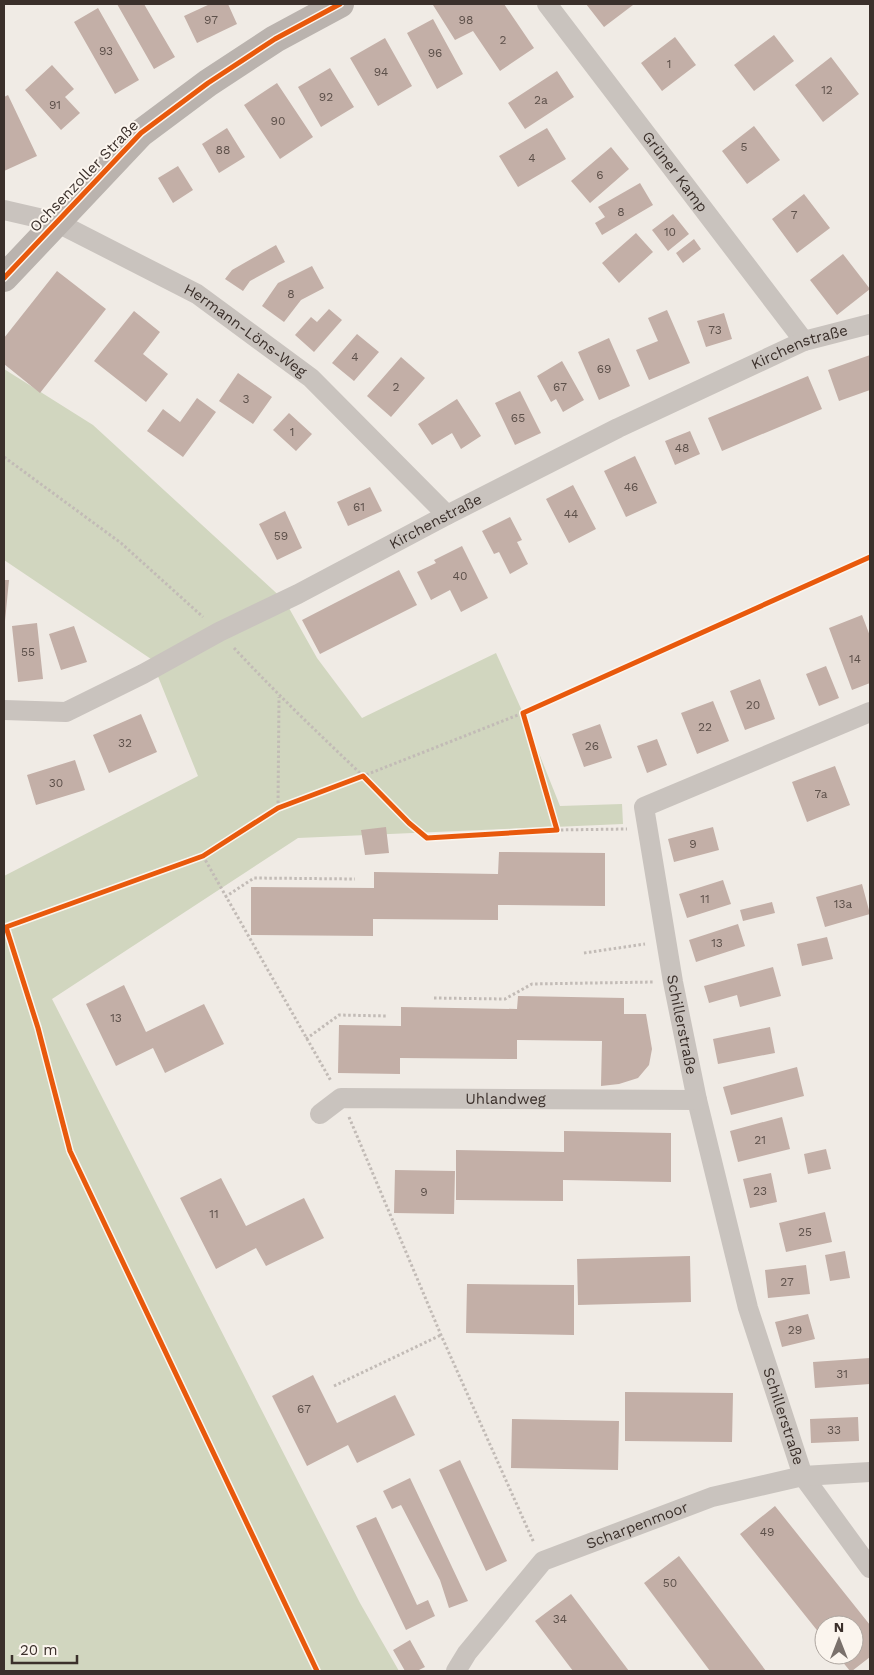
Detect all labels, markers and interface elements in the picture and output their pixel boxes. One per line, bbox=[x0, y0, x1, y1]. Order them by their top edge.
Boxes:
house number: 97 bbox=[204, 13, 218, 27]
house number: 98 bbox=[459, 13, 473, 27]
house number: 2 bbox=[500, 33, 507, 47]
house number: 93 bbox=[99, 44, 113, 58]
house number: 96 bbox=[428, 46, 442, 60]
house number: 1 bbox=[667, 57, 671, 71]
house number: 94 bbox=[374, 65, 388, 79]
house number: 12 bbox=[821, 83, 833, 97]
house number: 92 bbox=[319, 90, 333, 104]
house number: 2a bbox=[534, 93, 548, 107]
house number: 91 bbox=[49, 98, 61, 112]
house number: 90 bbox=[271, 114, 285, 128]
street label: Ochsenzoller Straße bbox=[26, 116, 142, 236]
street label: Grüner Kamp bbox=[638, 128, 712, 216]
house number: 5 bbox=[741, 140, 748, 154]
house number: 88 bbox=[216, 143, 230, 157]
house number: 4 bbox=[528, 151, 536, 165]
house number: 6 bbox=[596, 168, 604, 182]
house number: 8 bbox=[617, 205, 625, 219]
house number: 7 bbox=[791, 208, 798, 222]
house number: 10 bbox=[664, 225, 676, 239]
street label: Hermann-Löns-Weg bbox=[181, 280, 310, 381]
house number: 8 bbox=[287, 287, 295, 301]
street label: Kirchenstraße bbox=[748, 321, 850, 373]
house number: 73 bbox=[708, 323, 722, 337]
house number: 4 bbox=[351, 350, 359, 364]
house number: 69 bbox=[597, 362, 611, 376]
house number: 2 bbox=[393, 380, 400, 394]
house number: 67 bbox=[553, 380, 567, 394]
house number: 3 bbox=[243, 392, 250, 406]
house number: 65 bbox=[511, 411, 525, 425]
house number: 1 bbox=[290, 425, 294, 439]
house number: 48 bbox=[675, 441, 689, 455]
house number: 46 bbox=[624, 480, 638, 494]
street label: Kirchenstraße bbox=[386, 490, 485, 553]
house number: 61 bbox=[353, 500, 365, 514]
house number: 44 bbox=[564, 507, 578, 521]
house number: 59 bbox=[274, 529, 288, 543]
house number: 40 bbox=[453, 569, 467, 583]
house number: 55 bbox=[21, 645, 35, 659]
house number: 14 bbox=[849, 652, 861, 666]
house number: 20 bbox=[746, 698, 760, 712]
house number: 22 bbox=[698, 720, 712, 734]
house number: 32 bbox=[118, 736, 132, 750]
house number: 26 bbox=[585, 739, 599, 753]
house number: 30 bbox=[49, 776, 63, 790]
house number: 7a bbox=[814, 787, 828, 801]
house number: 9 bbox=[689, 837, 697, 851]
house number: 11 bbox=[700, 892, 710, 906]
house number: 13a bbox=[834, 897, 852, 911]
house number: 13 bbox=[711, 936, 723, 950]
street label: Schillerstraße bbox=[663, 973, 701, 1076]
house number: 13 bbox=[110, 1011, 122, 1025]
street label: Uhlandweg bbox=[465, 1090, 546, 1108]
house number: 21 bbox=[754, 1133, 766, 1147]
house number: 23 bbox=[753, 1184, 767, 1198]
house number: 9 bbox=[420, 1185, 428, 1199]
house number: 11 bbox=[209, 1207, 219, 1221]
house number: 25 bbox=[798, 1225, 812, 1239]
house number: 27 bbox=[780, 1275, 794, 1289]
house number: 29 bbox=[788, 1323, 802, 1337]
street label: Schillerstraße bbox=[759, 1365, 808, 1467]
house number: 31 bbox=[836, 1367, 848, 1381]
house number: 67 bbox=[297, 1402, 311, 1416]
house number: 33 bbox=[827, 1423, 841, 1437]
street label: Scharpenmoor bbox=[583, 1498, 691, 1553]
house number: 49 bbox=[760, 1525, 774, 1539]
house number: 50 bbox=[663, 1576, 677, 1590]
house number: 34 bbox=[553, 1612, 567, 1626]
north arrow bbox=[814, 1615, 864, 1665]
text: N bbox=[834, 1619, 844, 1635]
scale bar bbox=[12, 1632, 78, 1664]
text: 20 m bbox=[20, 1641, 58, 1659]

